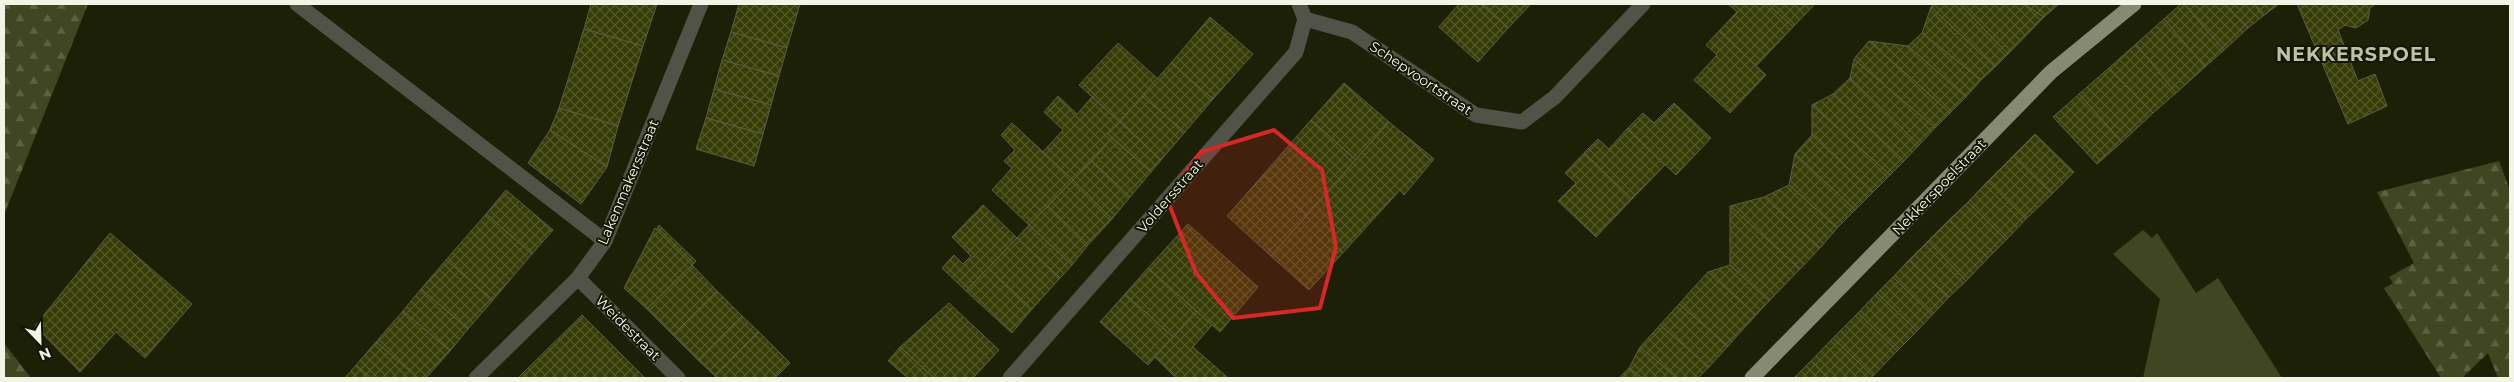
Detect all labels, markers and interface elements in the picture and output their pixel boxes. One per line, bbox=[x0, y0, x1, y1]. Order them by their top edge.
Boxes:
street label: Schepvoortstraat bbox=[1366, 37, 1476, 119]
district label: NEKKERSPOEL bbox=[2276, 43, 2436, 66]
street label: Lakenmakersstraat bbox=[593, 116, 663, 247]
street label: Nekkerspoelstraat bbox=[1888, 135, 1990, 239]
street label: Voldersstraat bbox=[1133, 155, 1207, 237]
street label: Weidestraat bbox=[592, 292, 665, 365]
north arrow bbox=[15, 317, 65, 367]
text: N bbox=[36, 343, 54, 364]

